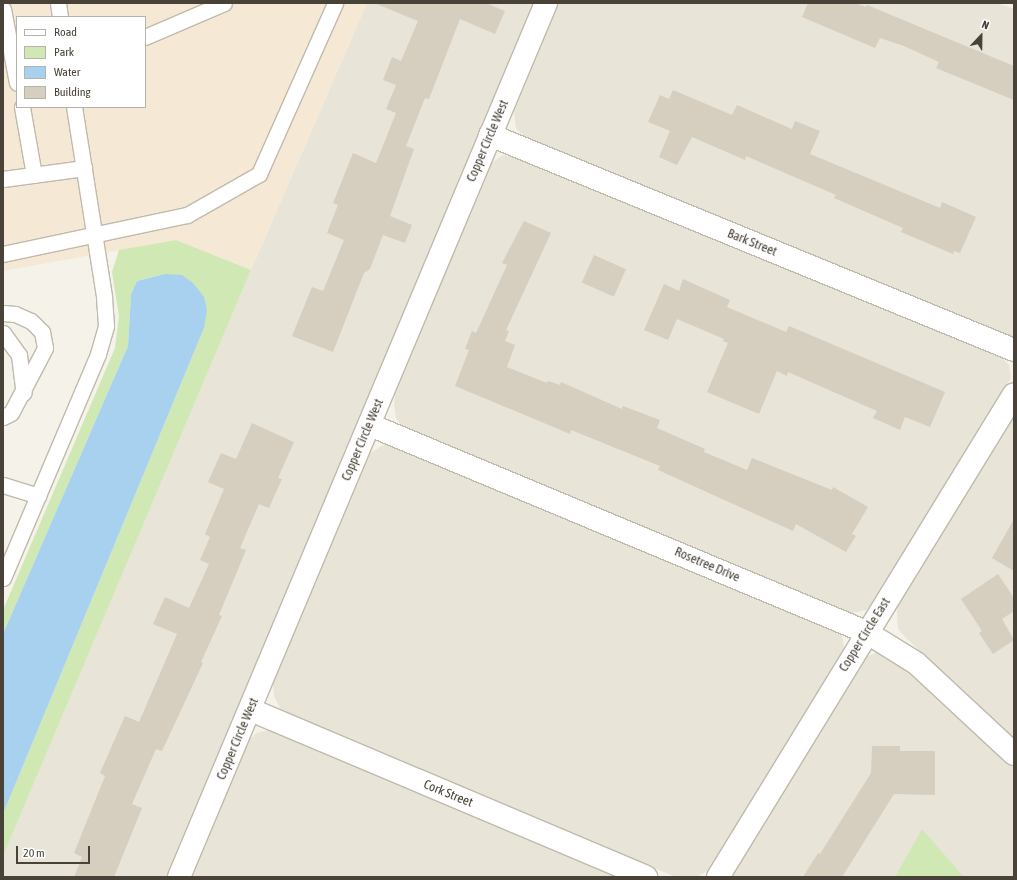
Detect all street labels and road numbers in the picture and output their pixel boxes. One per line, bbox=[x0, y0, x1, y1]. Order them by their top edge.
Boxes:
street label: Copper Circle West bbox=[464, 98, 512, 184]
street label: Bark Street bbox=[725, 226, 779, 260]
street label: Copper Circle West bbox=[339, 397, 387, 483]
street label: Rosetree Drive bbox=[672, 544, 742, 586]
street label: Copper Circle East bbox=[836, 595, 894, 675]
street label: Copper Circle West bbox=[214, 696, 262, 782]
street label: Cork Street bbox=[421, 777, 475, 811]

